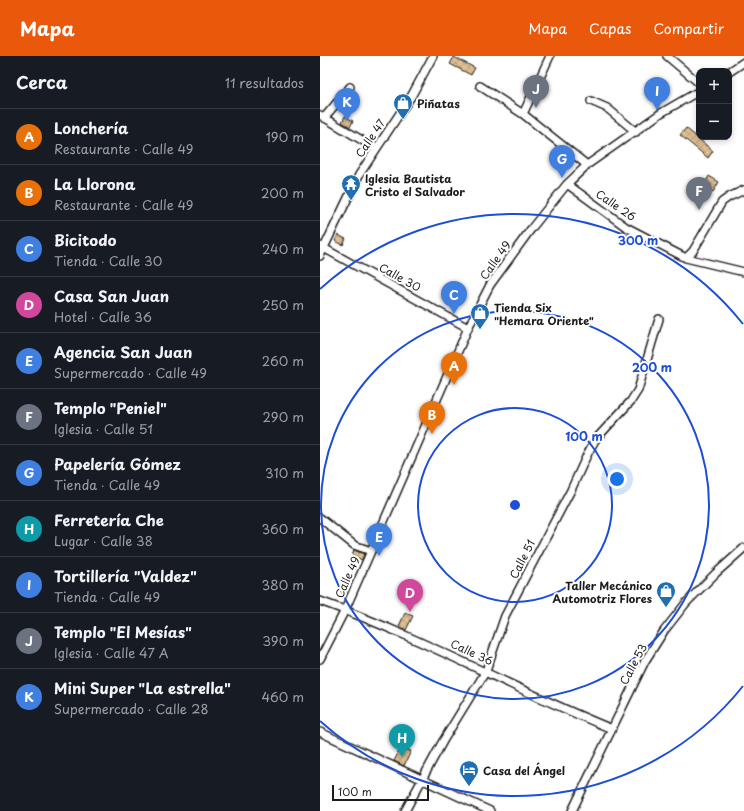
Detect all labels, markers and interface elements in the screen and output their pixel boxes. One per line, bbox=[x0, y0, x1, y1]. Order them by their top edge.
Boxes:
text: Mapa bbox=[20, 14, 75, 42]
text: Mapa bbox=[529, 18, 567, 39]
text: Capas bbox=[589, 18, 631, 39]
text: Compartir bbox=[653, 18, 724, 39]
map controls bbox=[696, 68, 732, 140]
button: + bbox=[696, 68, 732, 104]
text: Cerca bbox=[16, 69, 67, 95]
text: 11 resultados bbox=[225, 73, 304, 92]
pin: J bbox=[523, 75, 549, 108]
pin: I bbox=[644, 77, 670, 110]
pin: K bbox=[334, 88, 360, 121]
shop icon: Piñatas bbox=[392, 92, 414, 120]
place label: Piñatas bbox=[417, 95, 461, 112]
button: − bbox=[696, 104, 732, 140]
street label: Calle 47 bbox=[351, 115, 389, 161]
text: Lonchería bbox=[54, 116, 129, 139]
text: A bbox=[24, 127, 34, 146]
text: 190 m bbox=[265, 127, 304, 146]
text: Restaurante · Calle 49 bbox=[54, 139, 193, 158]
pin: G bbox=[549, 145, 575, 178]
place label: Iglesia Bautista Cristo el Salvador bbox=[365, 170, 465, 200]
text: La Llorona bbox=[54, 172, 135, 195]
temple icon: Iglesia Bautista Cristo el Salvador bbox=[340, 173, 362, 201]
pin: F bbox=[686, 177, 712, 210]
text: B bbox=[25, 183, 33, 202]
text: 200 m bbox=[261, 183, 304, 202]
street label: Calle 26 bbox=[592, 185, 640, 225]
text: Restaurante · Calle 49 bbox=[54, 195, 193, 214]
text: Bicitodo bbox=[54, 228, 116, 251]
text: 300 m bbox=[618, 231, 658, 249]
street label: Calle 49 bbox=[475, 237, 515, 283]
text: C bbox=[24, 239, 34, 258]
text: 240 m bbox=[262, 239, 304, 258]
text: Tienda · Calle 30 bbox=[54, 251, 162, 270]
street label: Calle 30 bbox=[376, 259, 424, 295]
pin: C bbox=[441, 281, 467, 314]
text: Casa San Juan bbox=[54, 284, 169, 307]
text: D bbox=[24, 295, 34, 314]
text: 250 m bbox=[262, 295, 304, 314]
place label: Tienda Six "Hemara Oriente" bbox=[494, 299, 594, 329]
shop icon: Tienda Six "Hemara Oriente" bbox=[469, 302, 491, 330]
text: Hotel · Calle 36 bbox=[54, 307, 152, 326]
text: Agencia San Juan bbox=[54, 340, 192, 363]
text: E bbox=[25, 351, 33, 370]
text: 260 m bbox=[262, 351, 304, 370]
pin: A bbox=[441, 352, 467, 385]
text: 200 m bbox=[632, 358, 672, 376]
text: Supermercado · Calle 49 bbox=[54, 363, 207, 382]
text: Templo "Peniel" bbox=[54, 396, 167, 419]
pin: B bbox=[419, 401, 445, 434]
text: F bbox=[25, 407, 33, 426]
text: 290 m bbox=[263, 407, 304, 426]
text: Iglesia · Calle 51 bbox=[54, 419, 153, 438]
text: 100 m bbox=[565, 427, 603, 445]
text: Papelería Gómez bbox=[54, 452, 181, 475]
text: G bbox=[24, 463, 34, 482]
text: 310 m bbox=[265, 463, 304, 482]
your location bbox=[607, 469, 627, 489]
text: Tienda · Calle 49 bbox=[54, 475, 160, 494]
centre of rings bbox=[508, 498, 522, 512]
text: Ferretería Che bbox=[54, 508, 164, 531]
text: H bbox=[24, 519, 34, 538]
text: 360 m bbox=[261, 519, 304, 538]
pin: E bbox=[366, 523, 392, 556]
text: Lugar · Calle 38 bbox=[54, 531, 153, 550]
street label: Calle 51 bbox=[505, 536, 539, 582]
street label: Calle 49 bbox=[330, 553, 364, 601]
text: Tortillería "Valdez" bbox=[54, 564, 197, 587]
text: I bbox=[27, 575, 31, 594]
text: 380 m bbox=[261, 575, 304, 594]
place label: Taller Mecánico Automotriz Flores bbox=[553, 577, 653, 607]
pin: D bbox=[397, 579, 423, 612]
shop icon: Taller Mecánico Automotriz Flores bbox=[655, 580, 677, 608]
text: Tienda · Calle 49 bbox=[54, 587, 160, 606]
text: Templo "El Mesías" bbox=[54, 620, 192, 643]
text: J bbox=[25, 631, 33, 650]
text: 390 m bbox=[262, 631, 304, 650]
street label: Calle 36 bbox=[448, 635, 496, 669]
street label: Calle 53 bbox=[615, 640, 651, 688]
text: Iglesia · Calle 47 A bbox=[54, 643, 169, 662]
text: Mini Super "La estrella" bbox=[54, 676, 231, 699]
text: K bbox=[24, 687, 34, 706]
text: 460 m bbox=[261, 687, 304, 706]
text: Supermercado · Calle 28 bbox=[54, 699, 209, 718]
pin: H bbox=[389, 724, 415, 757]
hotel icon: Casa del Ángel bbox=[458, 759, 480, 787]
place label: Casa del Ángel bbox=[483, 762, 565, 779]
scale bar bbox=[332, 783, 429, 802]
text: 100 m bbox=[338, 783, 372, 800]

